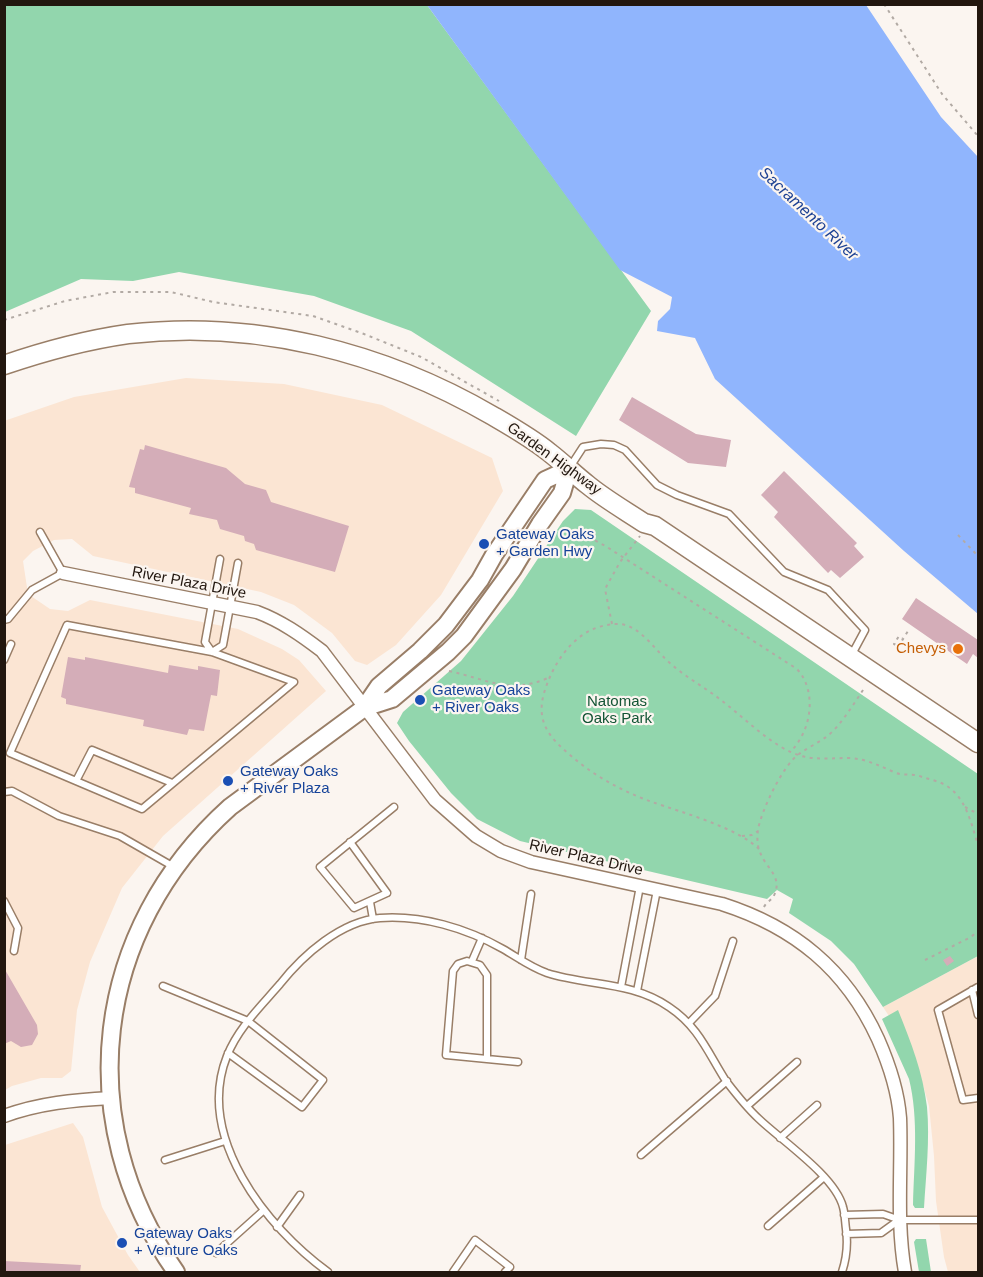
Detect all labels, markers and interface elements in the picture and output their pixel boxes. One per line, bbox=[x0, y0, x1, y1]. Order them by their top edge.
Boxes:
water label: Sacramento River bbox=[755, 163, 861, 265]
street label: Garden Highway bbox=[504, 419, 604, 499]
place label: Gateway Oaks + Garden Hwy bbox=[496, 526, 594, 561]
marker: Gateway Oaks + Garden Hwy bbox=[477, 537, 491, 551]
street label: River Plaza Drive bbox=[130, 563, 248, 603]
place label: Chevys bbox=[896, 640, 946, 658]
marker: Chevys bbox=[951, 642, 965, 656]
place label: Gateway Oaks + River Oaks bbox=[432, 682, 530, 717]
marker: Gateway Oaks + River Oaks bbox=[413, 693, 427, 707]
park label: Natomas Oaks Park bbox=[582, 693, 652, 728]
place label: Gateway Oaks + River Plaza bbox=[240, 763, 338, 798]
marker: Gateway Oaks + River Plaza bbox=[221, 774, 235, 788]
street label: River Plaza Drive bbox=[528, 836, 644, 880]
place label: Gateway Oaks + Venture Oaks bbox=[134, 1225, 238, 1260]
marker: Gateway Oaks + Venture Oaks bbox=[115, 1236, 129, 1250]

